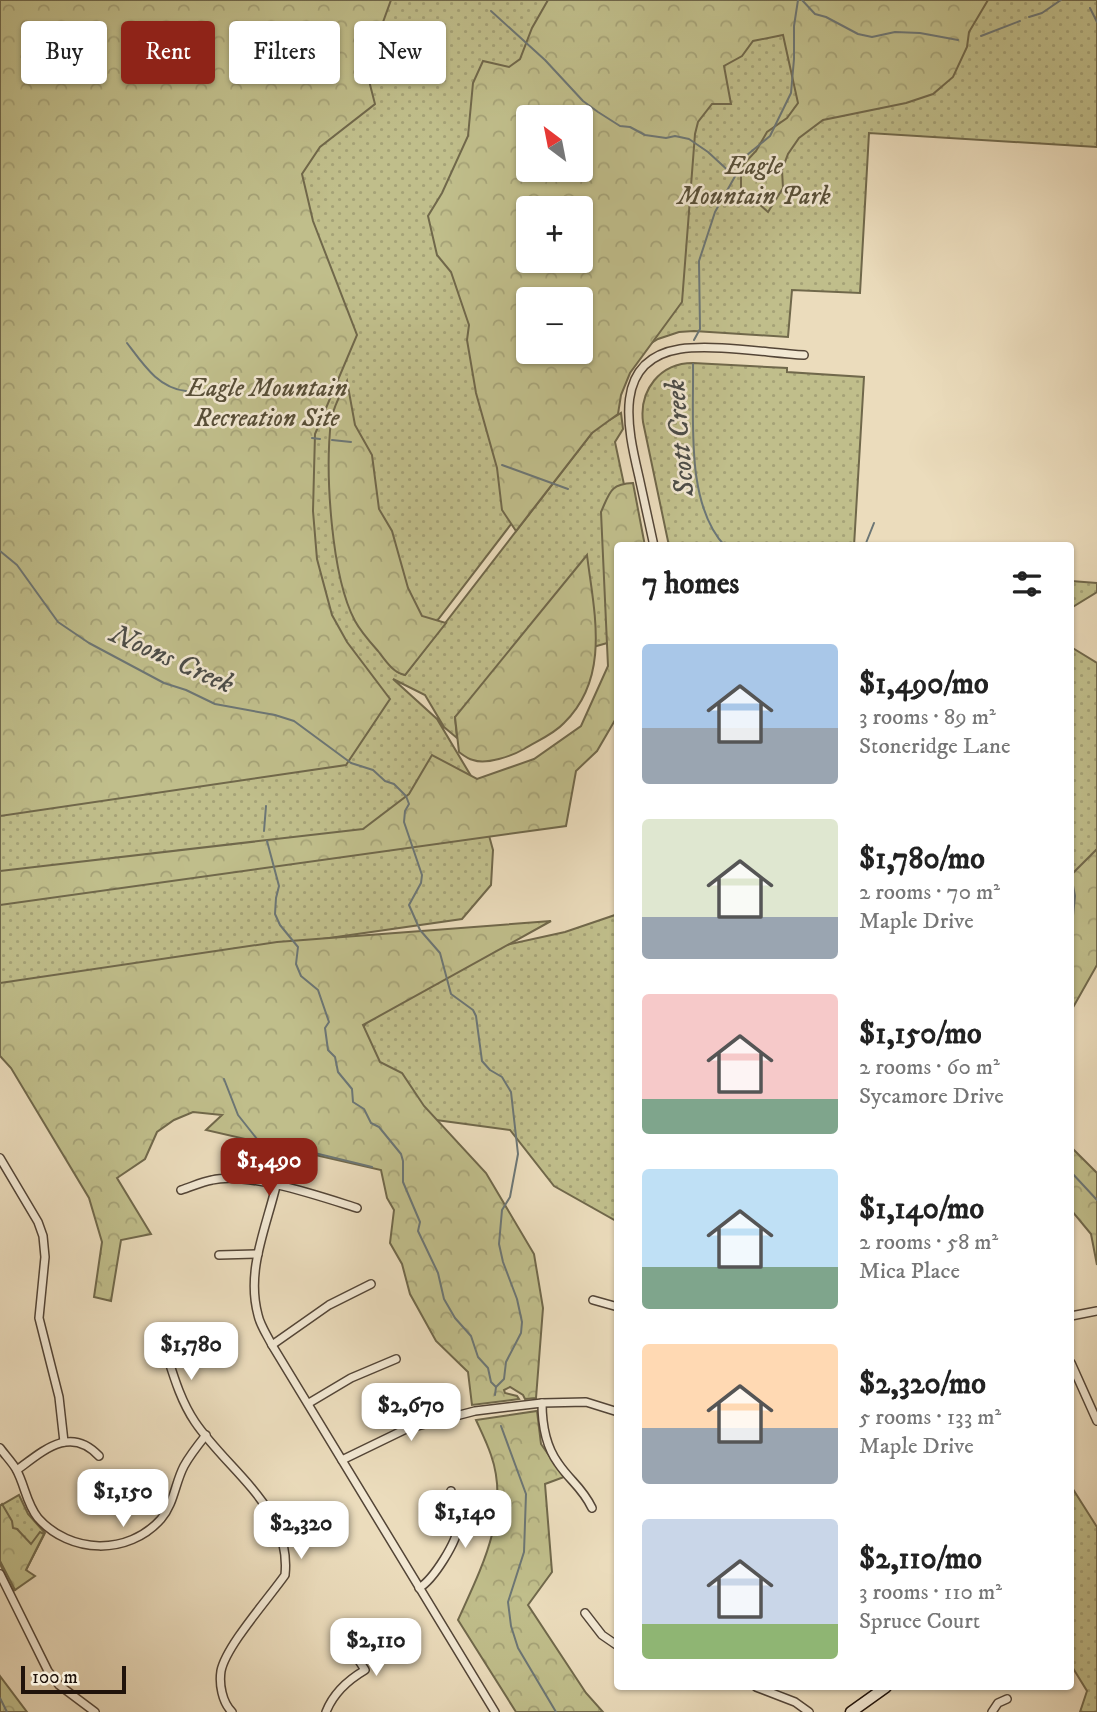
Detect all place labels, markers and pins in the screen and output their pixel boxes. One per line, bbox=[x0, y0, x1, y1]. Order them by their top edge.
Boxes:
pin: $1,490 bbox=[212, 1138, 326, 1198]
pin: $1,780 bbox=[134, 1322, 248, 1382]
pin: $2,670 bbox=[354, 1384, 468, 1443]
pin: $1,150 bbox=[66, 1470, 180, 1529]
pin: $1,140 bbox=[408, 1490, 522, 1550]
pin: $2,320 bbox=[244, 1502, 358, 1561]
pin: $2,110 bbox=[319, 1618, 433, 1678]

